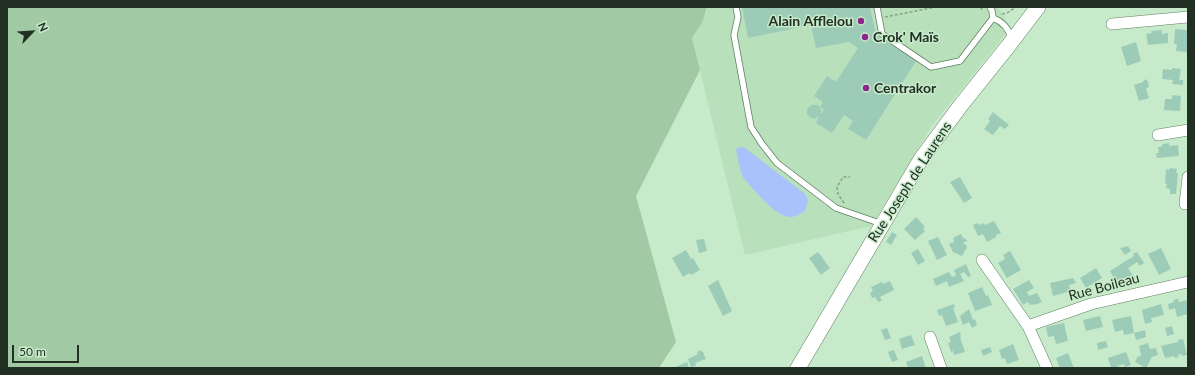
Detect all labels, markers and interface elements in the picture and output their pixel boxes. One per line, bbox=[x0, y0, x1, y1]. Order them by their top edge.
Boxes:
north arrow bbox=[12, 12, 52, 52]
place label: Alain Afflelou bbox=[768, 13, 853, 29]
marker: Alain Afflelou bbox=[856, 16, 866, 26]
text: N bbox=[36, 20, 51, 33]
place label: Crok' Maïs bbox=[873, 29, 939, 45]
marker: Crok' Maïs bbox=[860, 32, 870, 42]
place label: Centrakor bbox=[874, 80, 936, 96]
marker: Centrakor bbox=[861, 83, 871, 93]
street label: Rue Joseph de Laurens bbox=[865, 119, 955, 245]
street label: Rue Boileau bbox=[1067, 269, 1141, 305]
scale bar bbox=[14, 337, 81, 363]
text: 50 m bbox=[19, 344, 46, 359]

